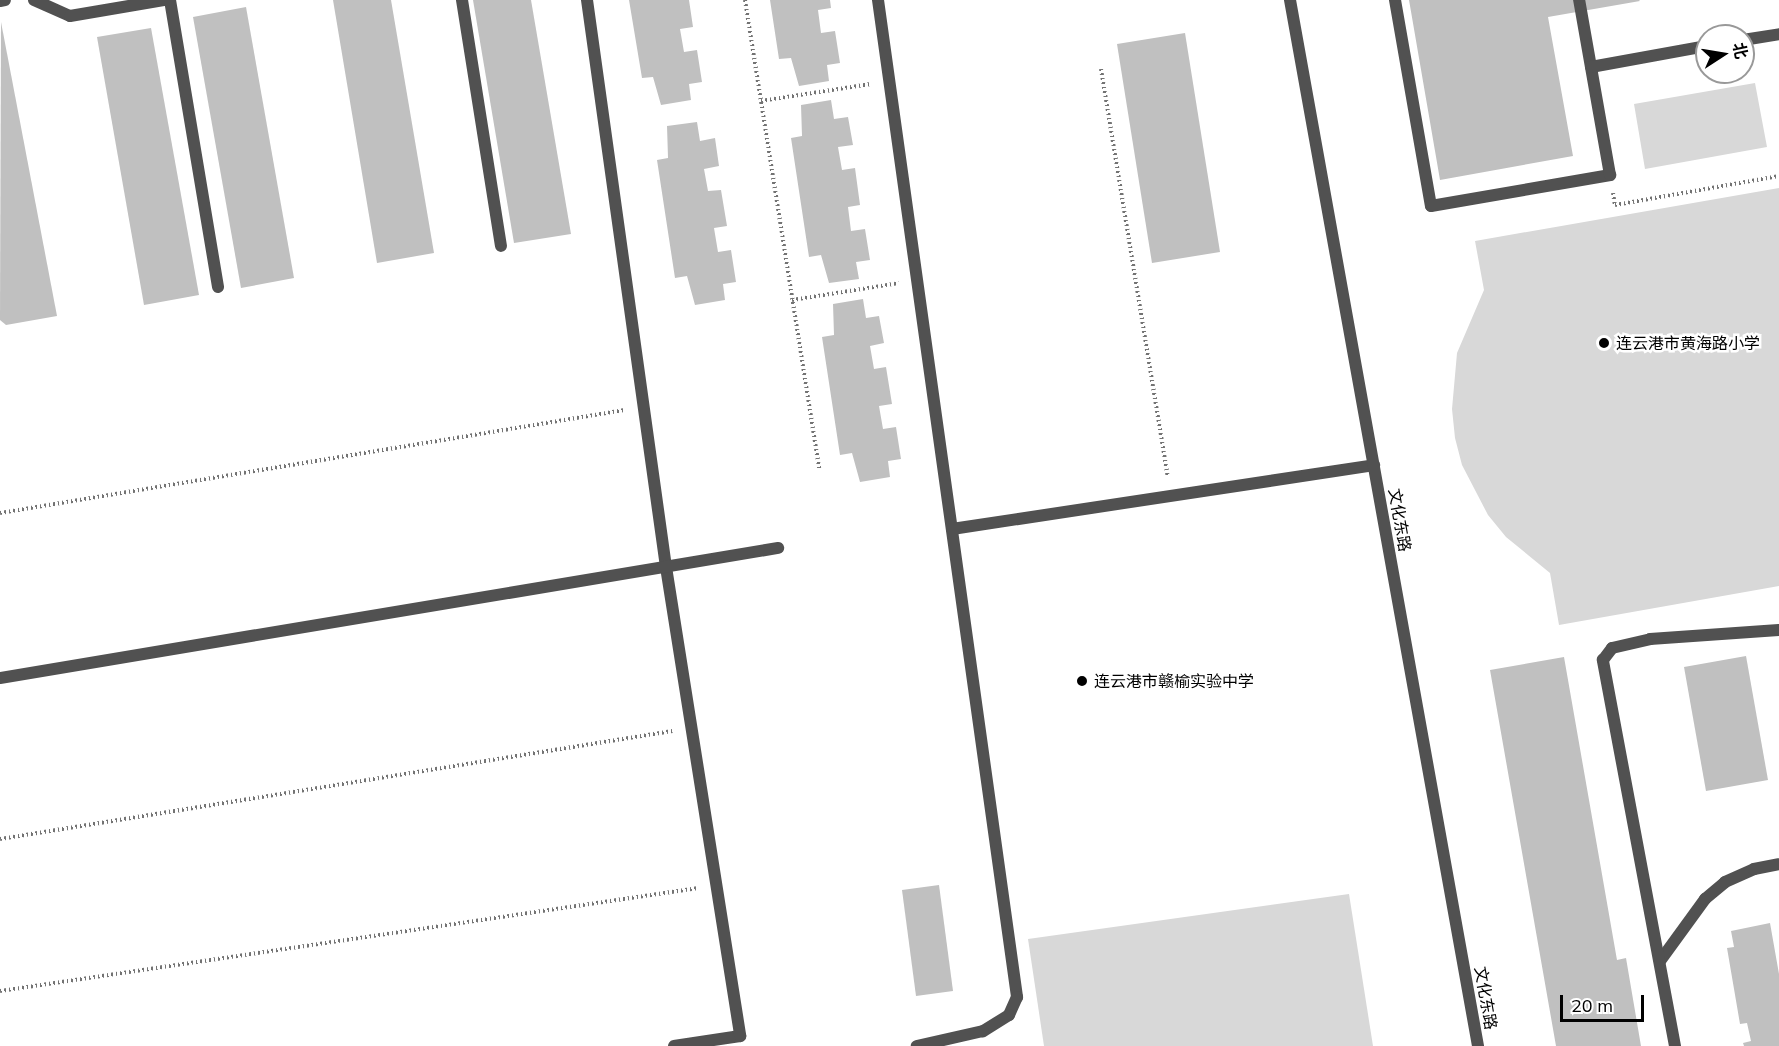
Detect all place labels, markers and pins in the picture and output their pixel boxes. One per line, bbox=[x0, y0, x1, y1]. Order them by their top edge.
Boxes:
place label: 连云港市黄海路小学 bbox=[1616, 333, 1760, 353]
marker: 连云港市黄海路小学 bbox=[1597, 336, 1611, 350]
place label: 连云港市赣榆实验中学 bbox=[1094, 671, 1254, 691]
marker: 连云港市赣榆实验中学 bbox=[1075, 674, 1089, 688]

